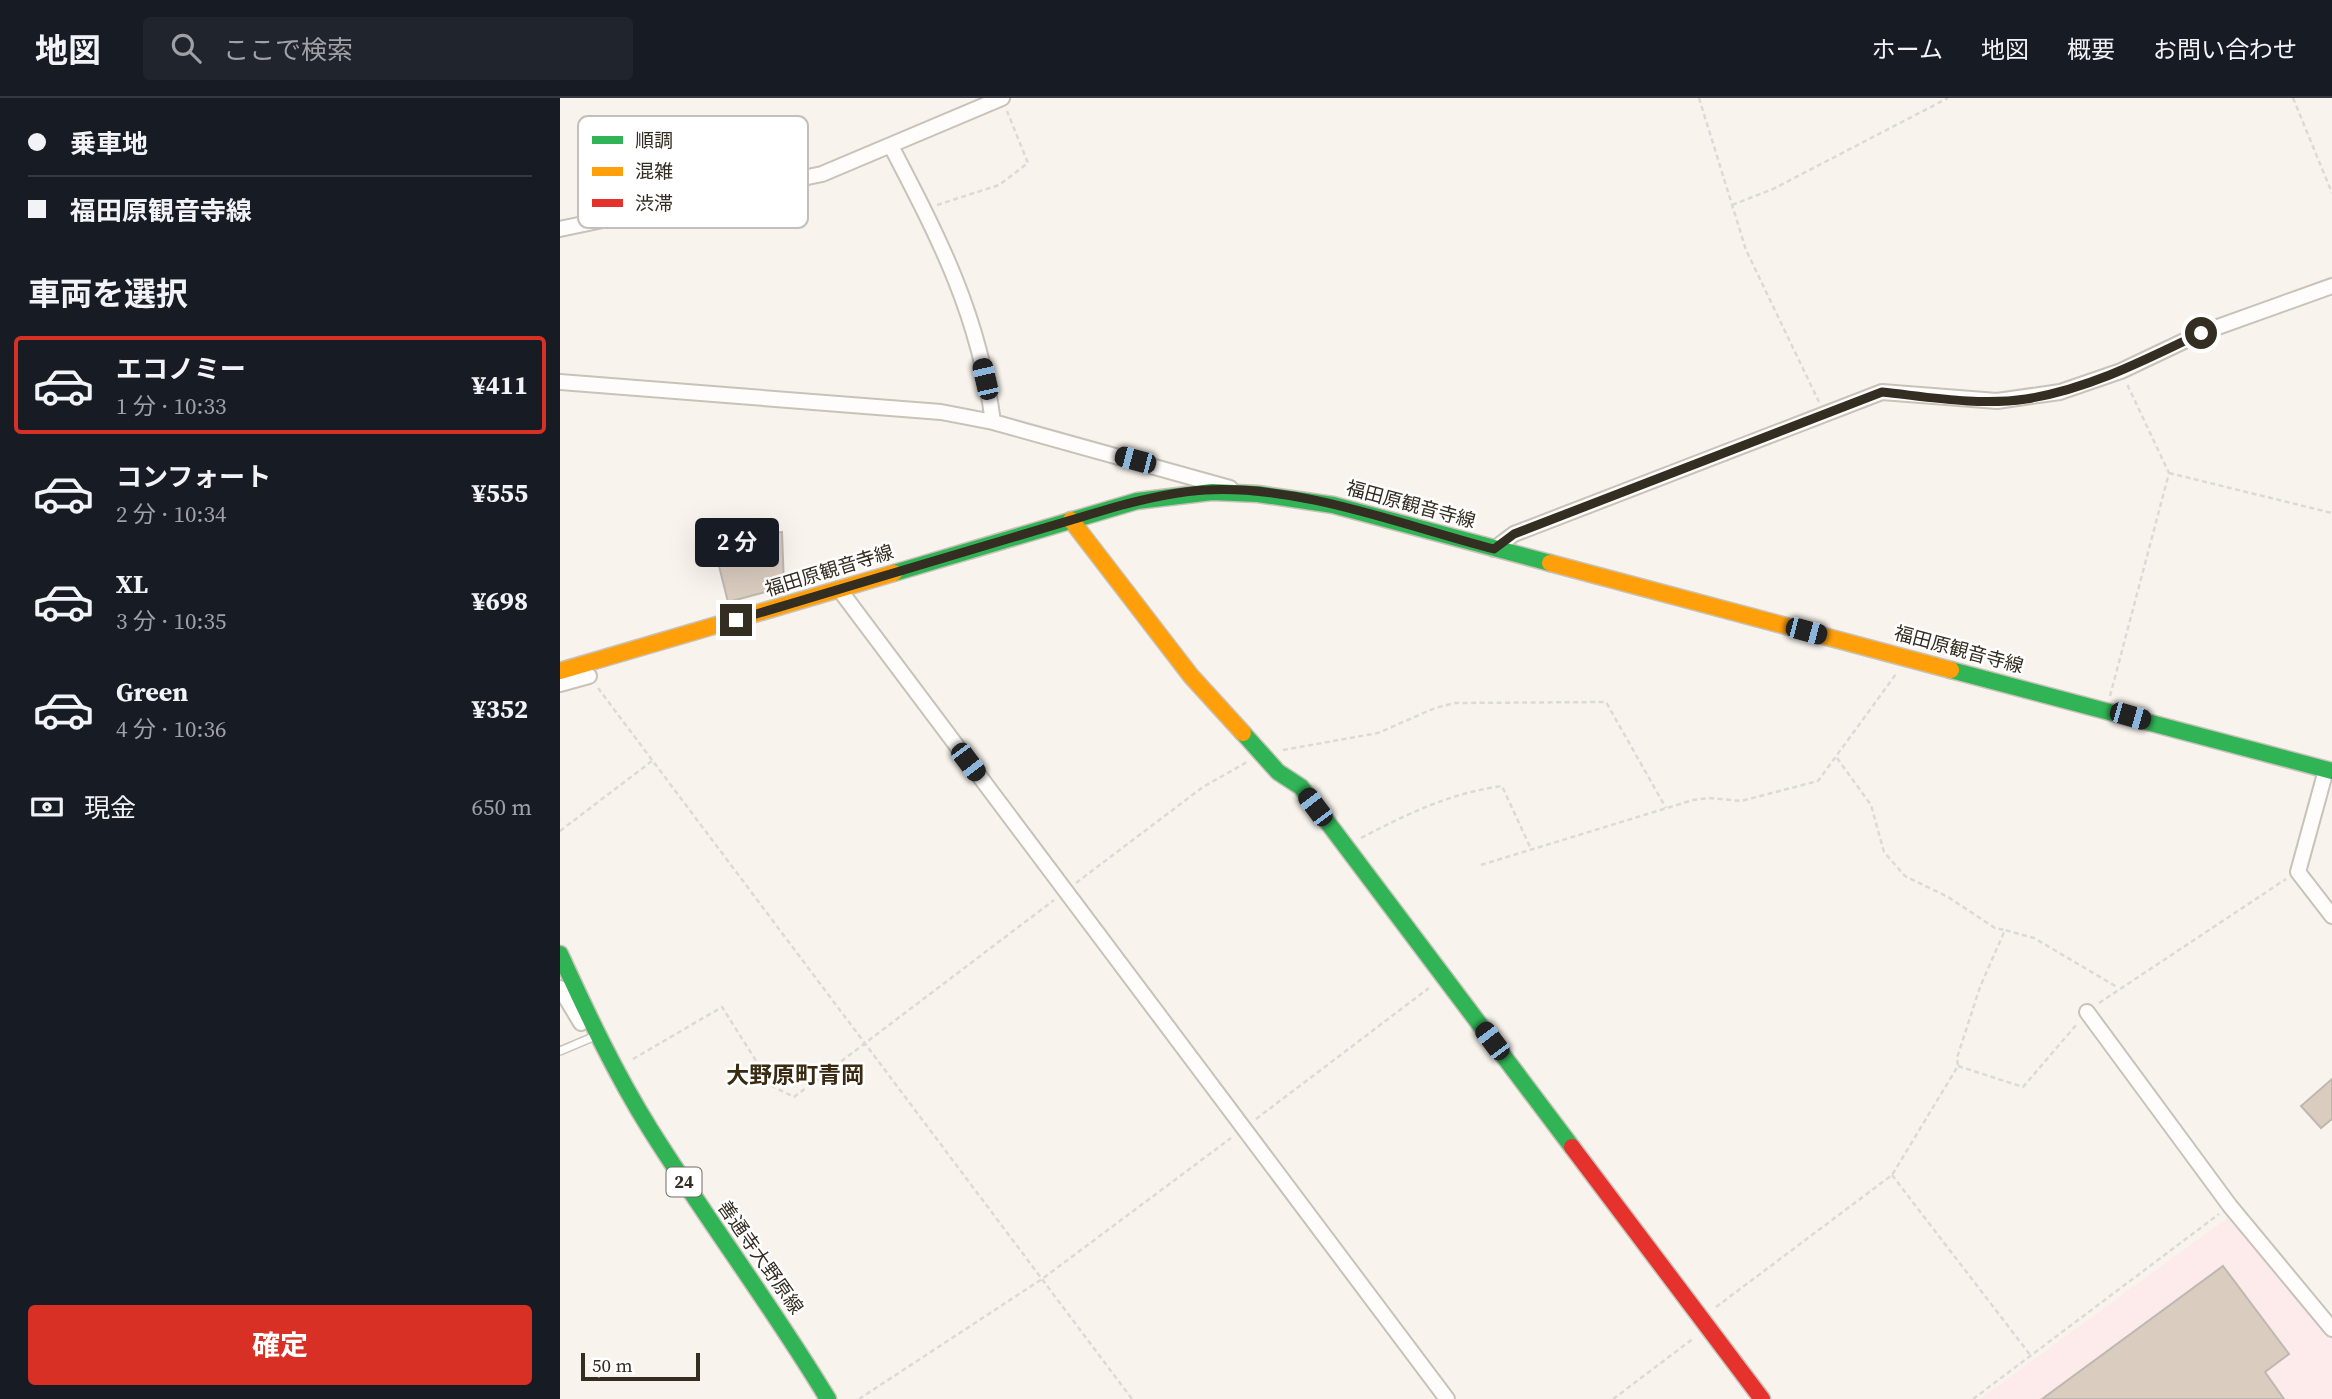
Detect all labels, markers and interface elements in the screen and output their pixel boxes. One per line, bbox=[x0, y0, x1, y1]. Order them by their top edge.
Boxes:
search box bbox=[143, 17, 633, 80]
text: 地図 bbox=[35, 28, 101, 73]
icon: search bbox=[167, 29, 205, 67]
text: ここで検索 bbox=[223, 32, 353, 68]
text: ホーム bbox=[1872, 33, 1943, 66]
text: 地図 bbox=[1981, 33, 2029, 66]
text: 概要 bbox=[2067, 33, 2115, 66]
text: お問い合わせ bbox=[2153, 33, 2297, 66]
legend bbox=[578, 116, 808, 228]
text: 乗車地 bbox=[70, 126, 148, 162]
text: 順調 bbox=[635, 127, 673, 153]
text: 混雑 bbox=[635, 158, 673, 184]
text: 渋滞 bbox=[635, 190, 673, 216]
text: 福田原観音寺線 bbox=[70, 193, 252, 229]
text: 車両を選択 bbox=[28, 272, 188, 316]
route start bbox=[2185, 317, 2217, 349]
text: エコノミー bbox=[116, 351, 246, 387]
icon: car bbox=[32, 354, 95, 417]
car bbox=[971, 356, 1000, 402]
text: ¥411 bbox=[472, 367, 528, 403]
text: 1 分 · 10:33 bbox=[116, 390, 226, 422]
car bbox=[1112, 444, 1159, 476]
text: コンフォート bbox=[116, 459, 271, 495]
icon: car bbox=[32, 462, 95, 525]
street label: 福田原観音寺線 bbox=[1343, 474, 1479, 534]
text: ¥555 bbox=[472, 475, 528, 511]
text: 2 分 · 10:34 bbox=[116, 498, 226, 530]
callout: 2 分 bbox=[694, 518, 778, 568]
text: 2 分 bbox=[717, 526, 757, 558]
street label: 福田原観音寺線 bbox=[762, 538, 896, 602]
text: XL bbox=[116, 566, 148, 602]
icon: car bbox=[32, 570, 95, 633]
text: ¥698 bbox=[472, 583, 528, 619]
route end bbox=[720, 604, 752, 636]
text: 3 分 · 10:35 bbox=[116, 605, 226, 637]
car bbox=[1783, 615, 1830, 647]
street label: 福田原観音寺線 bbox=[1891, 619, 2027, 679]
text: Green bbox=[116, 674, 188, 710]
icon: car bbox=[32, 678, 95, 741]
text: ¥352 bbox=[472, 691, 528, 727]
car bbox=[2107, 700, 2154, 732]
text: 4 分 · 10:36 bbox=[116, 713, 226, 745]
car bbox=[947, 739, 990, 785]
car bbox=[1294, 784, 1337, 830]
icon: cash bbox=[28, 788, 66, 826]
text: 現金 bbox=[84, 790, 136, 826]
text: 650 m bbox=[471, 791, 532, 823]
car bbox=[1471, 1018, 1514, 1064]
district label: 大野原町青岡 bbox=[726, 1059, 864, 1091]
road number: 24 bbox=[666, 1168, 702, 1196]
street label: 善通寺大野原線 bbox=[712, 1195, 810, 1319]
button: 確定 bbox=[28, 1305, 532, 1385]
scale bar bbox=[581, 1350, 700, 1382]
text: 50 m bbox=[592, 1352, 633, 1378]

